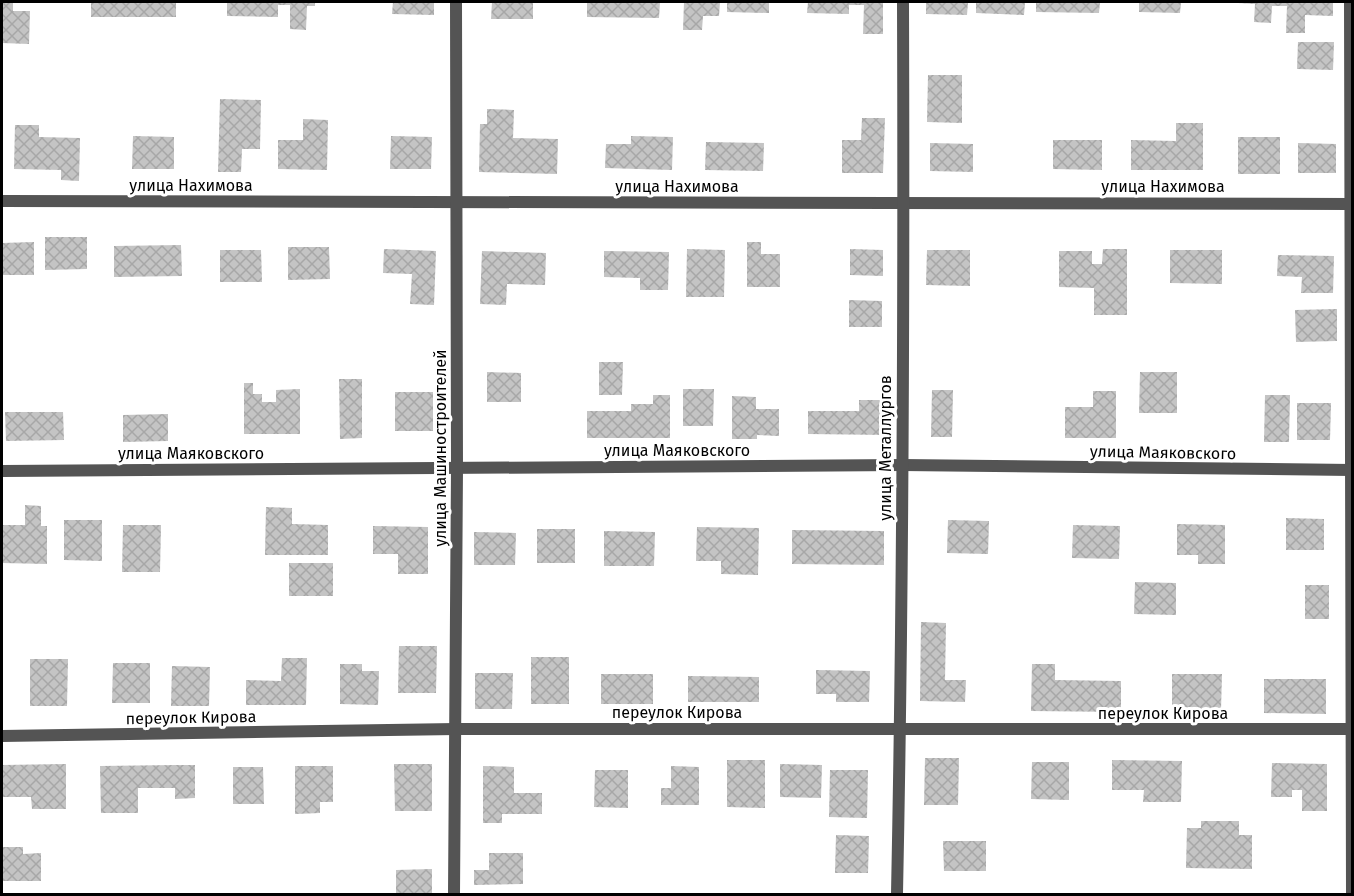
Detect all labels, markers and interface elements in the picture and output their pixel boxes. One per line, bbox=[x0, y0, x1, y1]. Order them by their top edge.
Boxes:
street label: улица Нахимова bbox=[129, 176, 253, 195]
street label: улица Нахимова bbox=[615, 177, 739, 196]
street label: улица Нахимова bbox=[1101, 177, 1225, 196]
street label: улица Машиностроителей bbox=[431, 349, 450, 547]
street label: улица Металлургов bbox=[876, 375, 895, 521]
street label: улица Маяковского bbox=[604, 441, 750, 460]
street label: улица Маяковского bbox=[1090, 442, 1236, 463]
street label: улица Маяковского bbox=[118, 444, 264, 463]
street label: переулок Кирова bbox=[612, 703, 742, 722]
street label: переулок Кирова bbox=[1098, 704, 1228, 723]
street label: переулок Кирова bbox=[126, 707, 256, 728]

